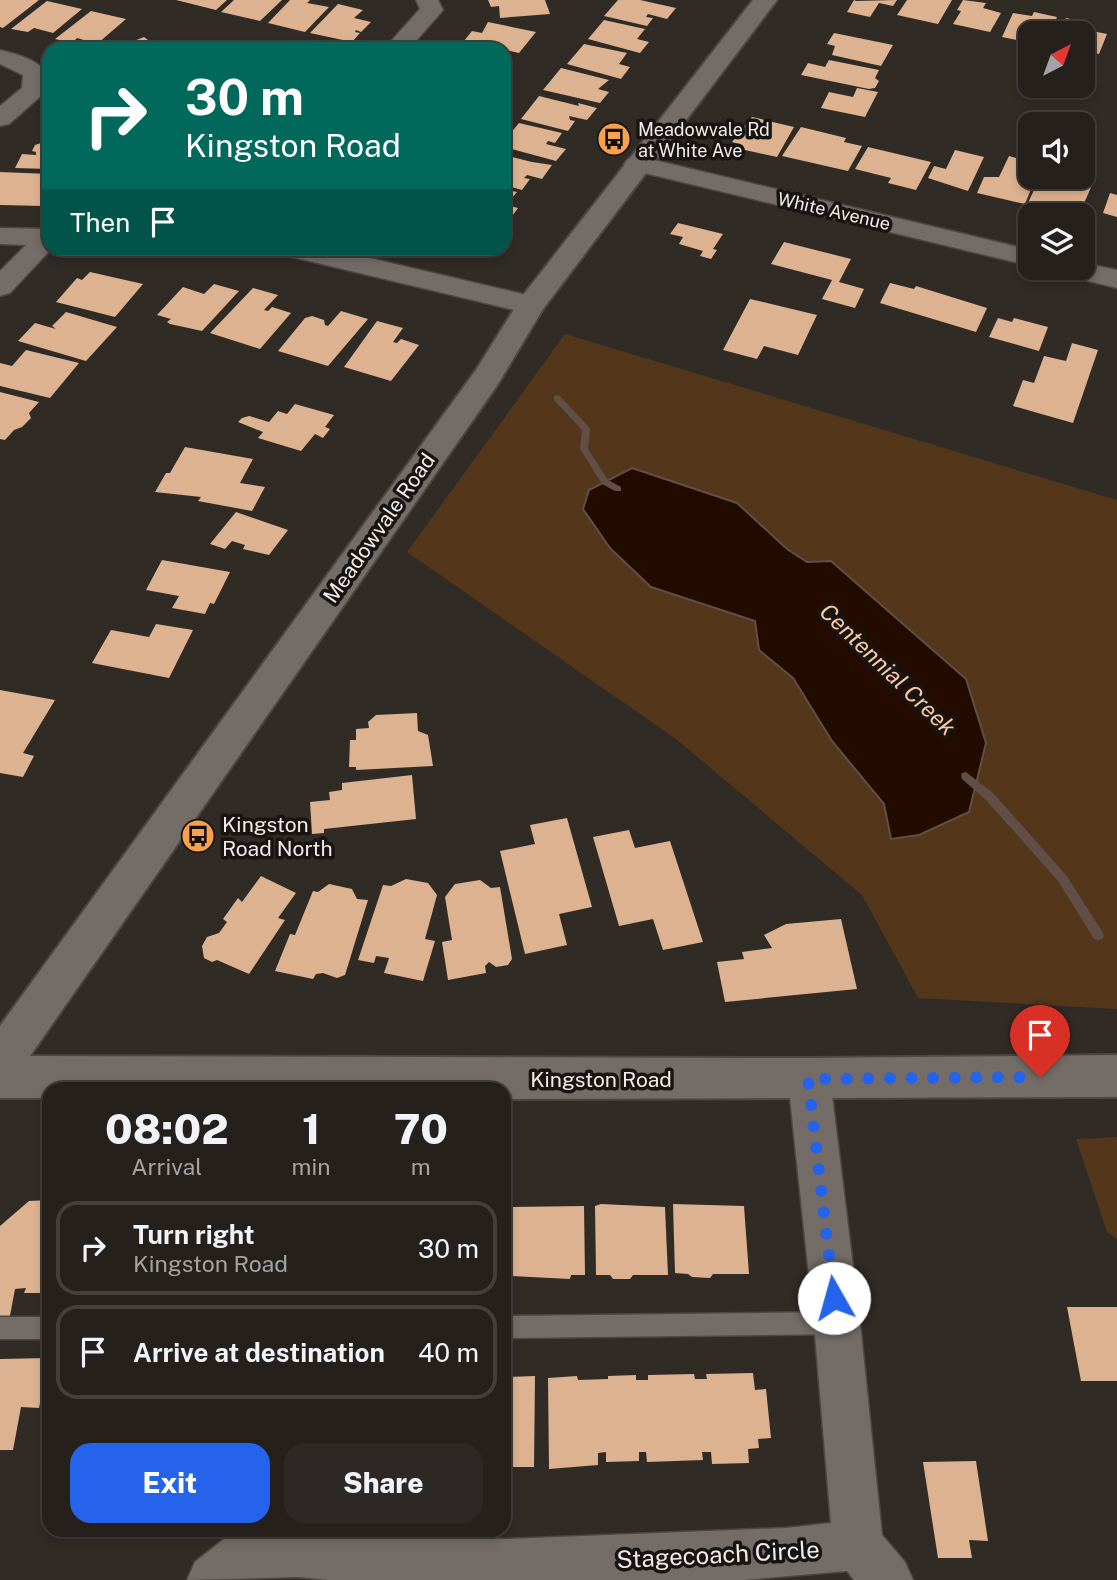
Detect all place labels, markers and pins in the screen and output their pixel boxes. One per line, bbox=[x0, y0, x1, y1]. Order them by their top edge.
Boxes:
place label: Meadowvale Rd at White Ave bbox=[638, 119, 770, 161]
bus stop icon: Meadowvale Rd at White Ave bbox=[595, 120, 633, 158]
place label: Kingston Road North bbox=[222, 812, 333, 861]
bus stop icon: Kingston Road North bbox=[179, 817, 217, 855]
pin bbox=[1010, 1005, 1070, 1077]

